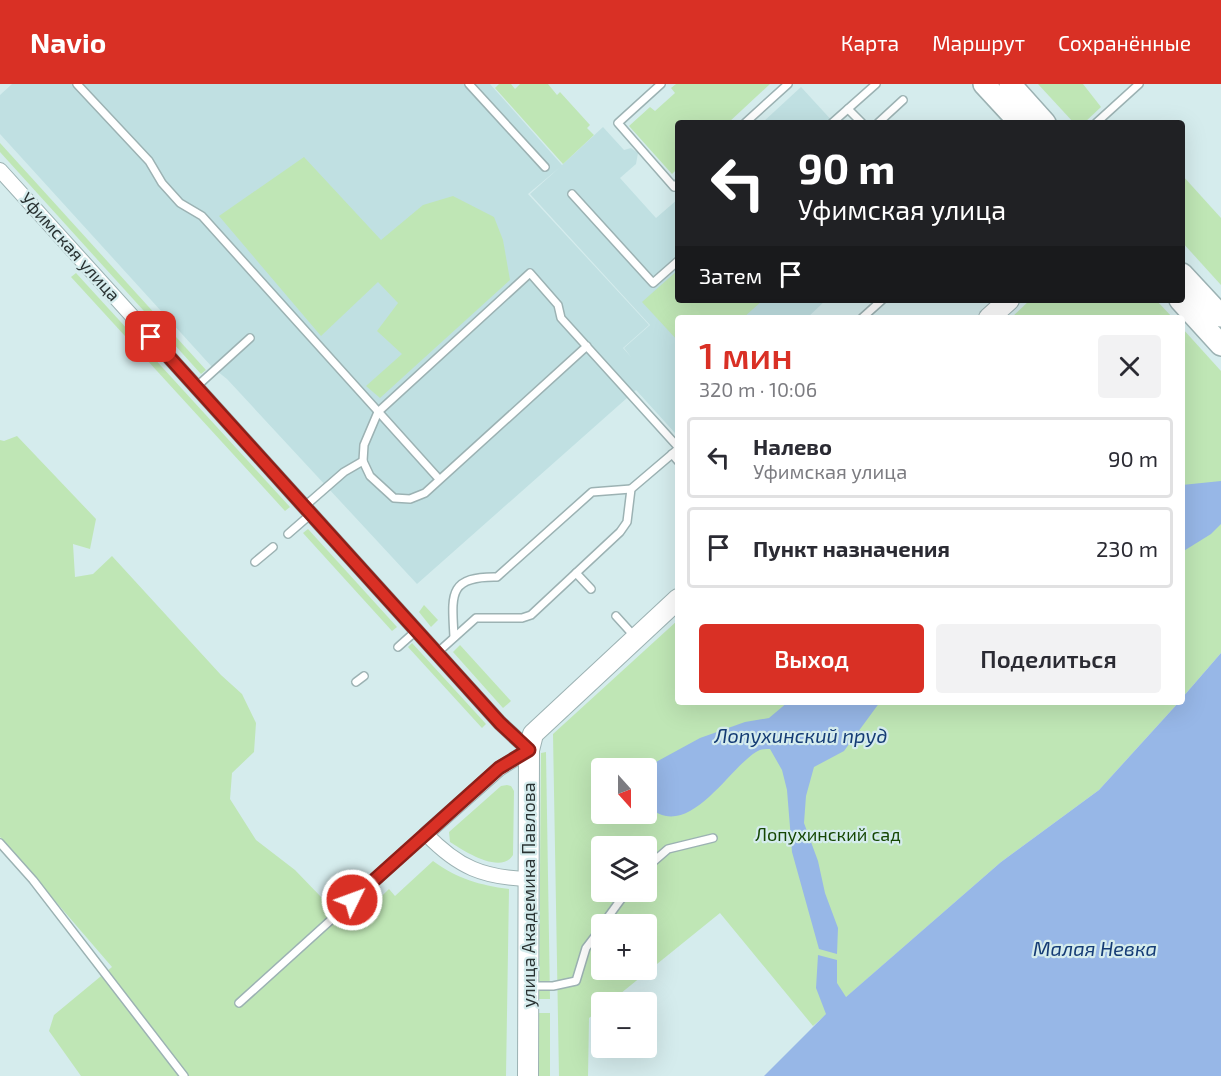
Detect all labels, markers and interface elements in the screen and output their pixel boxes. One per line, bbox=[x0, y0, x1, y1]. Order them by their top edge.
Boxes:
text: Navio bbox=[30, 25, 106, 59]
text: Карта bbox=[841, 30, 899, 55]
text: Маршрут bbox=[932, 30, 1025, 55]
text: Сохранённые bbox=[1058, 30, 1191, 55]
text: 90 m bbox=[798, 142, 895, 192]
icon: left bbox=[699, 144, 777, 222]
street label: Уфимская улица bbox=[16, 187, 125, 305]
text: Уфимская улица bbox=[798, 193, 1006, 225]
icon: arrive bbox=[774, 258, 807, 291]
text: Затем bbox=[699, 262, 762, 288]
pin bbox=[125, 311, 176, 362]
icon: arrive bbox=[134, 320, 167, 353]
text: 1 мин bbox=[699, 333, 793, 376]
button: close bbox=[1098, 335, 1161, 398]
text: 320 m · 10:06 bbox=[699, 377, 817, 401]
text: Налево bbox=[753, 433, 832, 459]
icon: left bbox=[702, 441, 735, 474]
text: 90 m bbox=[1108, 445, 1158, 471]
text: Уфимская улица bbox=[753, 459, 907, 483]
icon: arrive bbox=[702, 531, 735, 564]
text: Пункт назначения bbox=[753, 535, 950, 561]
text: 230 m bbox=[1096, 535, 1158, 561]
button: Выход bbox=[699, 624, 924, 693]
button: Поделиться bbox=[936, 624, 1161, 693]
water label: Лопухинский пруд bbox=[713, 723, 888, 747]
north arrow bbox=[591, 758, 657, 824]
map controls bbox=[591, 758, 657, 1058]
street label: улица Академика Павлова bbox=[517, 782, 539, 1008]
park label: Лопухинский сад bbox=[755, 823, 901, 845]
button: layers bbox=[591, 836, 657, 902]
position arrow bbox=[320, 868, 384, 932]
button: + bbox=[591, 914, 657, 980]
water label: Малая Невка bbox=[1033, 936, 1157, 960]
button: − bbox=[591, 992, 657, 1058]

